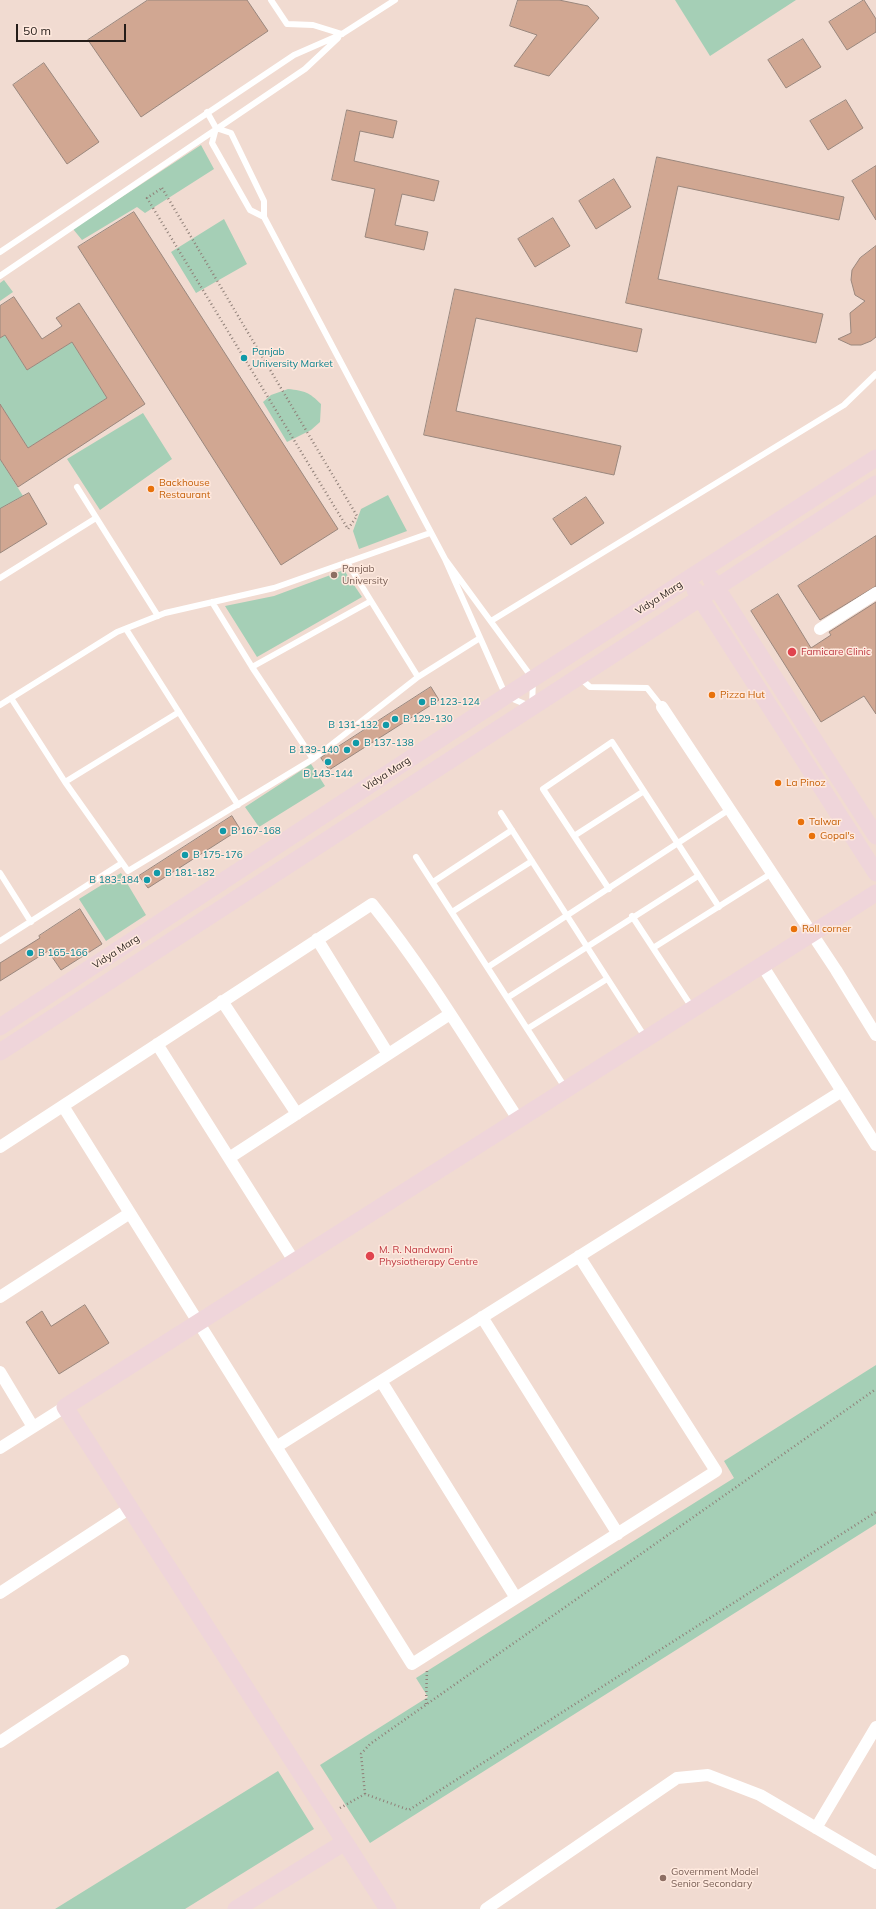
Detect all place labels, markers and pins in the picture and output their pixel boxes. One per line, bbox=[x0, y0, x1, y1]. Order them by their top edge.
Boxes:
place label: Panjab University Market bbox=[252, 346, 333, 370]
marker: Panjab University Market bbox=[239, 353, 249, 363]
place label: Backhouse Restaurant bbox=[159, 477, 210, 500]
marker: Backhouse Restaurant bbox=[146, 484, 156, 494]
place label: Panjab University bbox=[342, 563, 388, 586]
marker: Panjab University bbox=[329, 570, 339, 580]
marker: Famicare Clinic bbox=[786, 646, 798, 658]
place label: Famicare Clinic bbox=[801, 646, 871, 658]
place label: Pizza Hut bbox=[720, 689, 765, 701]
marker: Pizza Hut bbox=[707, 690, 717, 700]
place label: B 123-124 bbox=[430, 696, 480, 708]
marker: B 123-124 bbox=[417, 697, 427, 707]
place label: B 129-130 bbox=[403, 713, 453, 725]
marker: B 129-130 bbox=[390, 714, 400, 724]
place label: B 131-132 bbox=[328, 719, 378, 731]
marker: B 131-132 bbox=[381, 720, 391, 730]
place label: B 137-138 bbox=[364, 737, 414, 749]
marker: B 137-138 bbox=[351, 738, 361, 748]
place label: B 139-140 bbox=[289, 744, 339, 756]
marker: B 139-140 bbox=[342, 745, 352, 755]
marker: B 143-144 bbox=[323, 757, 333, 767]
place label: B 143-144 bbox=[303, 768, 353, 780]
place label: La Pinoz bbox=[786, 777, 826, 789]
marker: La Pinoz bbox=[773, 778, 783, 788]
place label: Talwar bbox=[809, 816, 841, 828]
marker: Talwar bbox=[796, 817, 806, 827]
place label: B 167-168 bbox=[231, 825, 281, 837]
marker: B 167-168 bbox=[218, 826, 228, 836]
place label: Gopal's bbox=[820, 830, 855, 842]
marker: Gopal's bbox=[807, 831, 817, 841]
place label: B 175-176 bbox=[193, 849, 243, 861]
marker: B 175-176 bbox=[180, 850, 190, 860]
place label: B 181-182 bbox=[165, 867, 215, 879]
marker: B 181-182 bbox=[152, 868, 162, 878]
place label: B 183-184 bbox=[89, 874, 139, 886]
marker: B 183-184 bbox=[142, 875, 152, 885]
place label: Roll corner bbox=[802, 923, 851, 935]
marker: Roll corner bbox=[789, 924, 799, 934]
place label: B 165-166 bbox=[38, 947, 88, 959]
marker: B 165-166 bbox=[25, 948, 35, 958]
place label: M. R. Nandwani Physiotherapy Centre bbox=[379, 1244, 478, 1268]
marker: M. R. Nandwani Physiotherapy Centre bbox=[364, 1250, 376, 1262]
place label: Government Model Senior Secondary bbox=[671, 1866, 758, 1890]
marker: Government Model Senior Secondary bbox=[658, 1873, 668, 1883]

